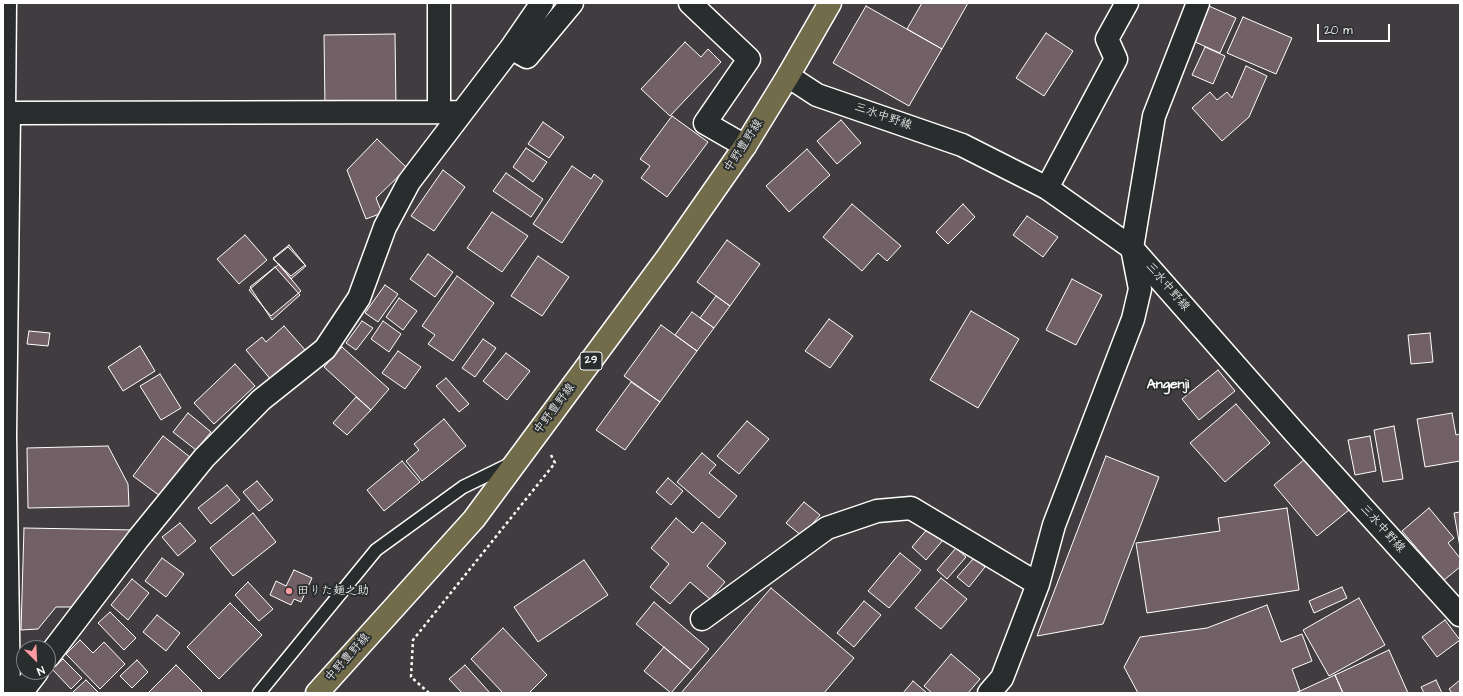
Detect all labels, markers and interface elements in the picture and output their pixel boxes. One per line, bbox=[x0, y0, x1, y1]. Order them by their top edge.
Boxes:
scale bar bbox=[1319, 16, 1392, 42]
text: 20 m bbox=[1324, 22, 1353, 39]
street label: 三水中野線 bbox=[852, 100, 914, 134]
street label: 中野豊野線 bbox=[722, 117, 766, 175]
street label: 三水中野線 bbox=[1142, 260, 1192, 314]
road number: 29 bbox=[580, 352, 602, 370]
district label: Angenji bbox=[1147, 377, 1189, 393]
street label: 中野豊野線 bbox=[531, 381, 579, 437]
street label: 三水中野線 bbox=[1357, 502, 1407, 556]
place label: 田りた麺之助 bbox=[297, 584, 369, 598]
marker: 田りた麺之助 bbox=[284, 586, 294, 596]
street label: 中野豊野線 bbox=[323, 631, 373, 685]
north arrow bbox=[16, 640, 56, 680]
text: N bbox=[34, 662, 47, 679]

